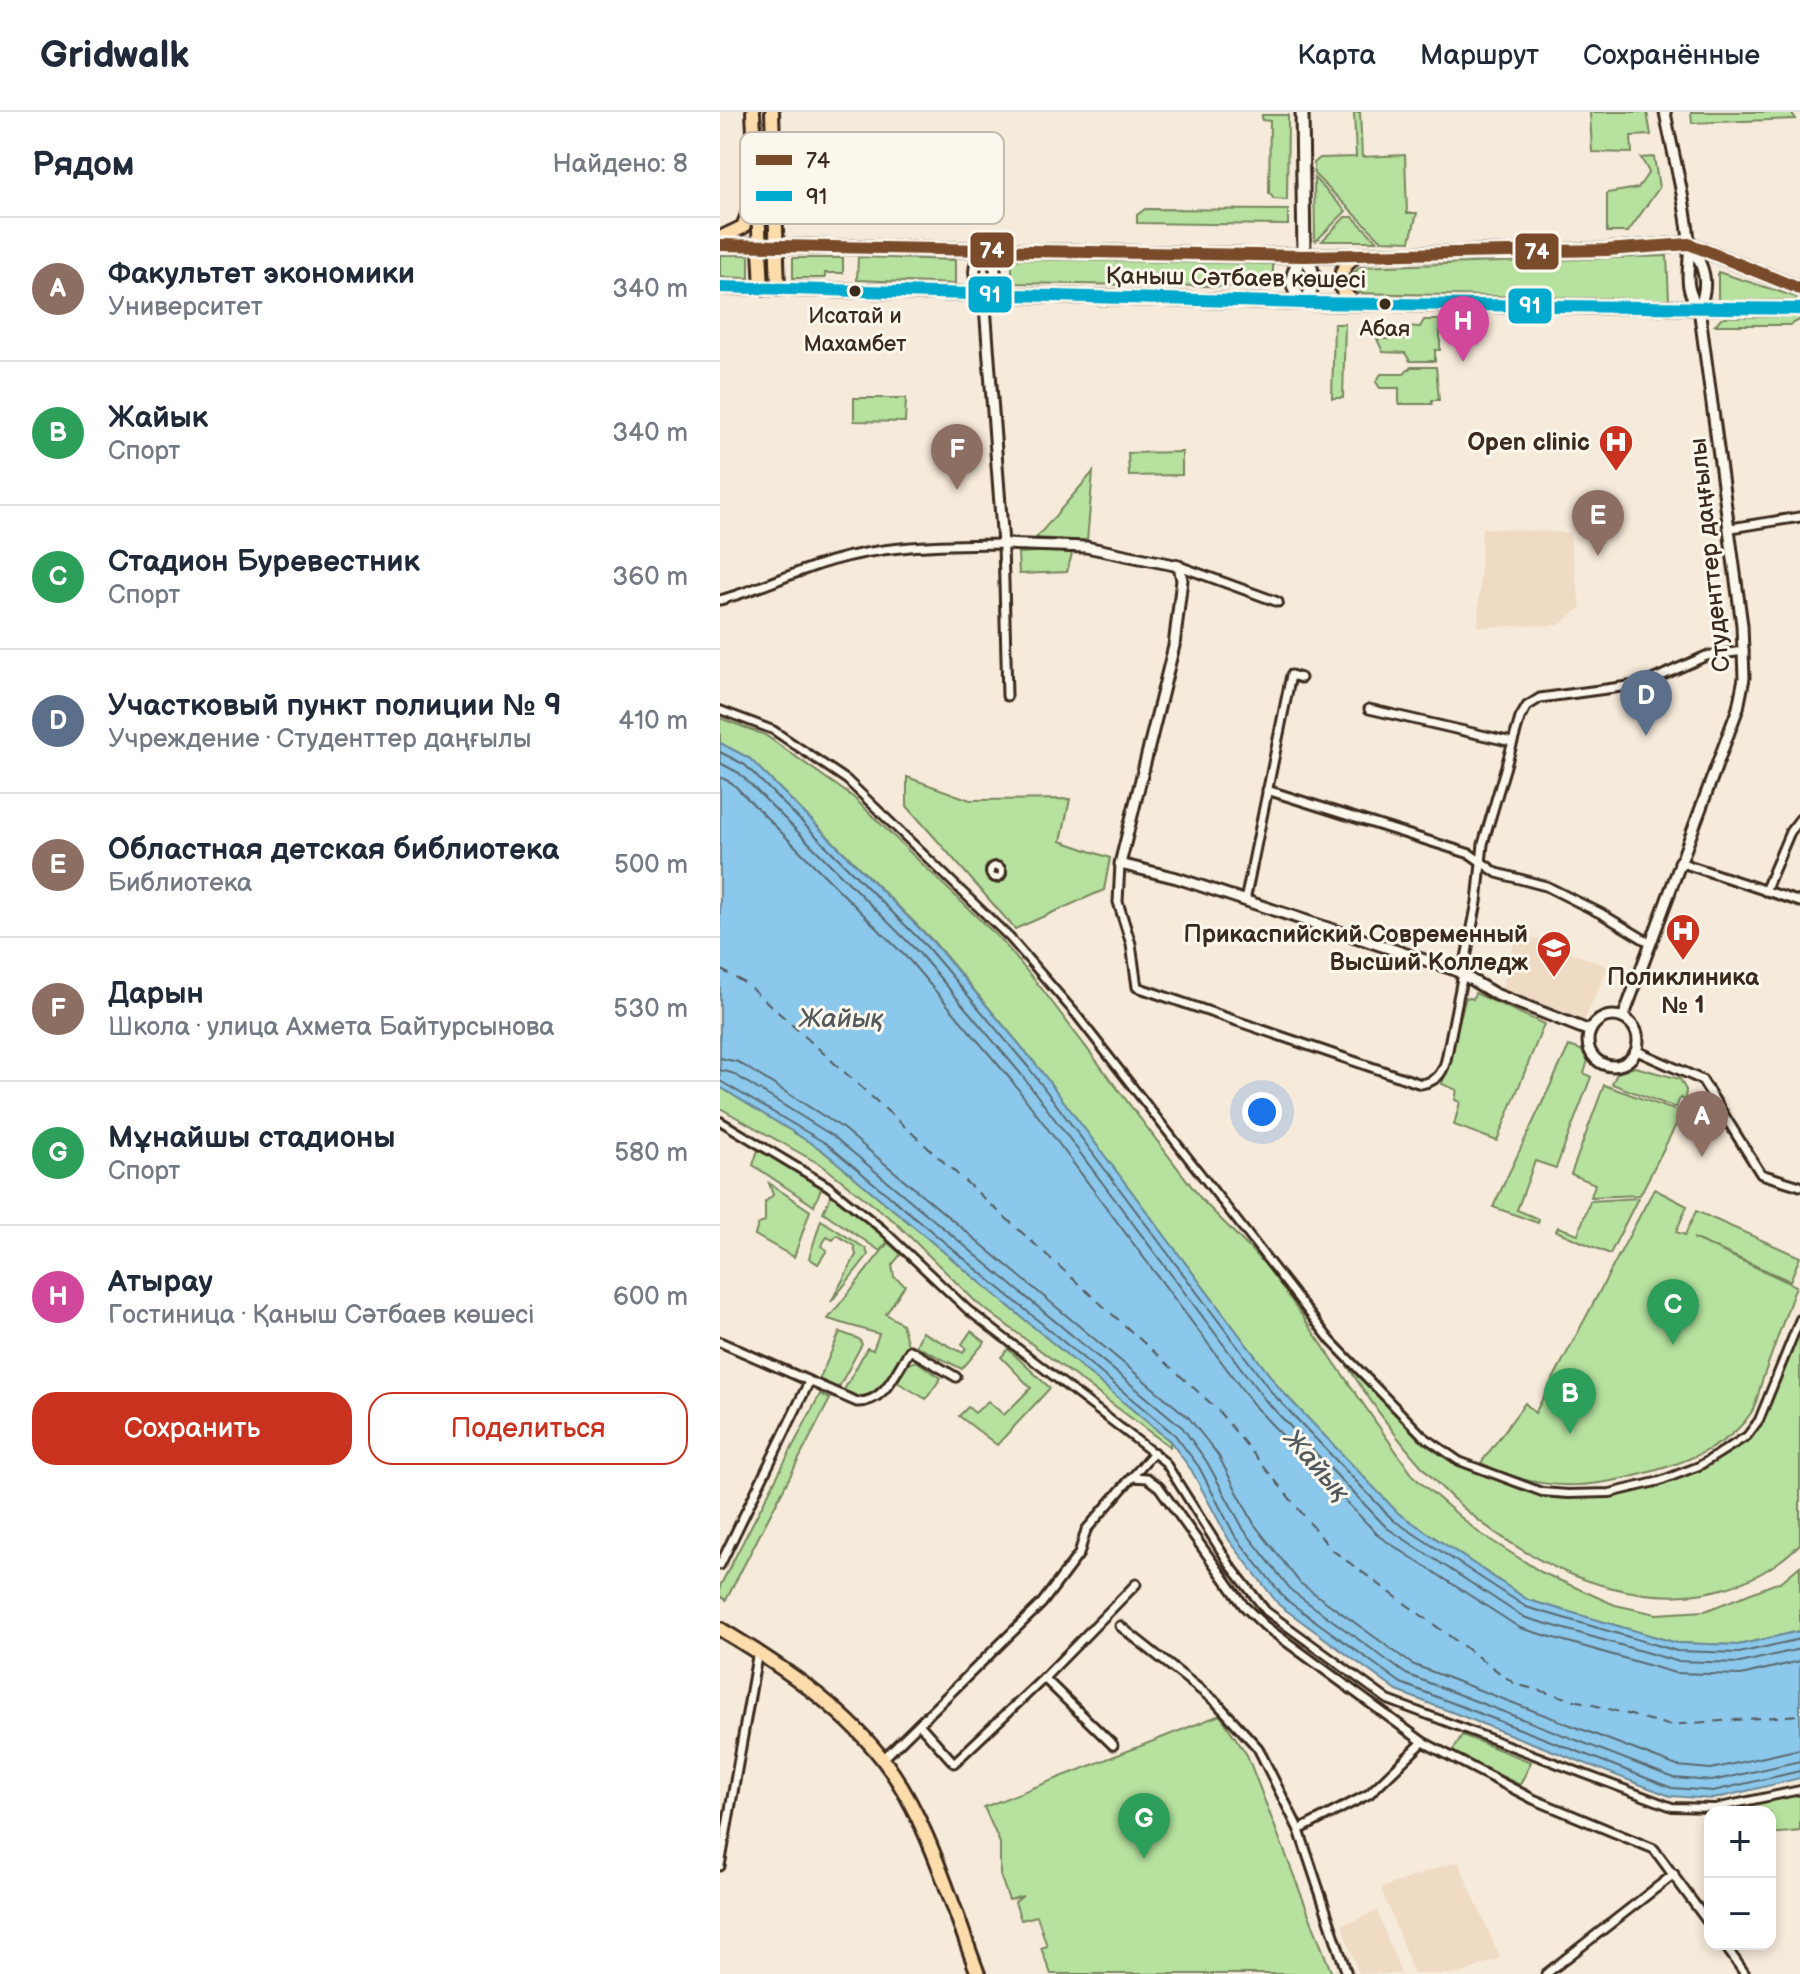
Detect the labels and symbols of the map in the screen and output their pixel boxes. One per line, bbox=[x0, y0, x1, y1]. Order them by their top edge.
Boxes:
legend bbox=[740, 132, 1004, 224]
text: 74 bbox=[806, 148, 831, 175]
text: 91 bbox=[806, 184, 827, 211]
line badge: 74 bbox=[969, 231, 1015, 269]
line badge: 74 bbox=[1514, 232, 1560, 271]
text: 74 bbox=[979, 238, 1005, 265]
text: 74 bbox=[1524, 239, 1550, 266]
street label: Қаныш Сәтбаев көшесі bbox=[1105, 261, 1367, 295]
line badge: 91 bbox=[967, 275, 1013, 314]
text: 91 bbox=[979, 282, 1001, 309]
marker: Исатай и Махамбет bbox=[847, 283, 863, 299]
line badge: 91 bbox=[1507, 287, 1553, 325]
text: 91 bbox=[1519, 293, 1541, 320]
marker: Абая bbox=[1377, 296, 1393, 312]
pin: H bbox=[1437, 296, 1489, 362]
place label: Исатай и Махамбет bbox=[803, 303, 907, 358]
place label: Абая bbox=[1359, 316, 1410, 343]
hospital icon: Open clinic bbox=[1597, 423, 1635, 473]
pin: F bbox=[931, 424, 983, 490]
place label: Open clinic bbox=[1468, 428, 1590, 457]
street label: Студенттер даңғылы bbox=[1683, 437, 1737, 673]
pin: E bbox=[1572, 490, 1624, 556]
pin: D bbox=[1620, 670, 1672, 736]
hospital icon: Поликлиника № 1 bbox=[1664, 912, 1702, 962]
place label: Прикаспийский Современный Высший Колледж bbox=[1184, 920, 1528, 977]
school or university icon: Прикаспийский Современный Высший Колледж bbox=[1535, 929, 1573, 979]
place label: Поликлиника № 1 bbox=[1607, 963, 1760, 1020]
water label: Жайық bbox=[798, 1004, 884, 1035]
pin: A bbox=[1676, 1091, 1728, 1157]
your location bbox=[1242, 1092, 1282, 1132]
pin: C bbox=[1647, 1279, 1699, 1345]
pin: B bbox=[1544, 1368, 1596, 1434]
water label: Жайық bbox=[1276, 1423, 1356, 1509]
pin: G bbox=[1118, 1793, 1170, 1859]

